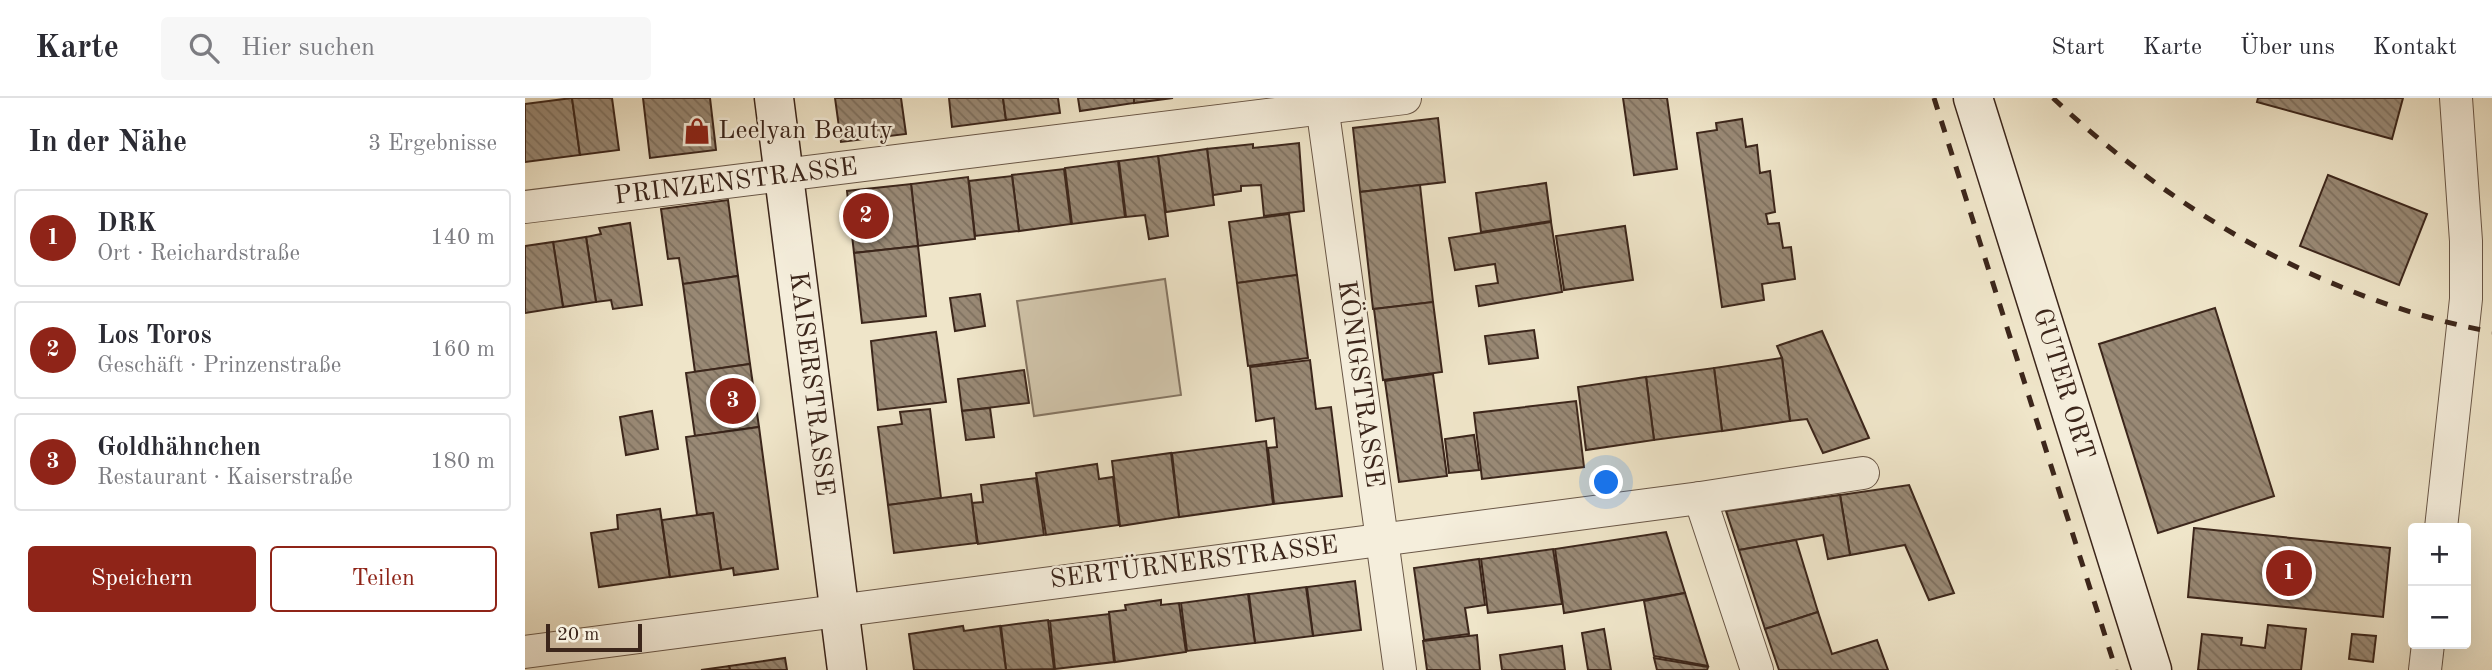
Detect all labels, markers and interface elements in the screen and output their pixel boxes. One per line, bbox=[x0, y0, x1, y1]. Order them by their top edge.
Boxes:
search box bbox=[161, 17, 651, 80]
icon: search bbox=[185, 29, 223, 67]
text: Karte bbox=[35, 32, 119, 65]
text: Hier suchen bbox=[241, 35, 375, 61]
text: Start bbox=[2051, 36, 2105, 60]
text: Karte bbox=[2143, 36, 2202, 60]
text: Über uns bbox=[2240, 36, 2335, 60]
text: Kontakt bbox=[2373, 36, 2457, 60]
shop icon: Leelyan Beauty bbox=[682, 116, 712, 146]
place label: Leelyan Beauty bbox=[718, 118, 893, 144]
text: In der Nähe bbox=[28, 128, 187, 158]
text: 3 Ergebnisse bbox=[368, 132, 497, 155]
street label: PRINZENSTRASSE bbox=[613, 154, 859, 210]
pin: 2 bbox=[843, 190, 889, 242]
text: DRK bbox=[97, 211, 156, 237]
text: 1 bbox=[46, 226, 60, 249]
text: 140 m bbox=[430, 226, 495, 249]
text: Ort · Reichardstraße bbox=[97, 242, 300, 265]
street label: KAISERSTRASSE bbox=[784, 270, 838, 498]
street label: KÖNIGSTRASSE bbox=[1333, 278, 1391, 489]
street label: GUTER ORT bbox=[2028, 305, 2098, 463]
text: Los Toros bbox=[97, 323, 212, 349]
text: 2 bbox=[46, 338, 60, 361]
text: 160 m bbox=[430, 338, 495, 361]
text: Geschäft · Prinzenstraße bbox=[97, 354, 341, 377]
pin: 3 bbox=[710, 375, 756, 427]
text: Goldhähnchen bbox=[97, 435, 261, 461]
text: 3 bbox=[46, 450, 60, 473]
text: 180 m bbox=[430, 450, 495, 473]
your location bbox=[1589, 465, 1623, 499]
text: Restaurant · Kaiserstraße bbox=[97, 466, 353, 489]
map controls bbox=[2408, 523, 2471, 649]
button: + bbox=[2408, 523, 2471, 586]
street label: SERTÜRNERSTRASSE bbox=[1048, 528, 1340, 594]
button: Speichern bbox=[28, 546, 256, 612]
button: Teilen bbox=[270, 546, 497, 612]
pin: 1 bbox=[2266, 547, 2312, 599]
button: − bbox=[2408, 586, 2471, 649]
scale bar bbox=[546, 621, 642, 653]
text: 20 m bbox=[557, 626, 599, 645]

